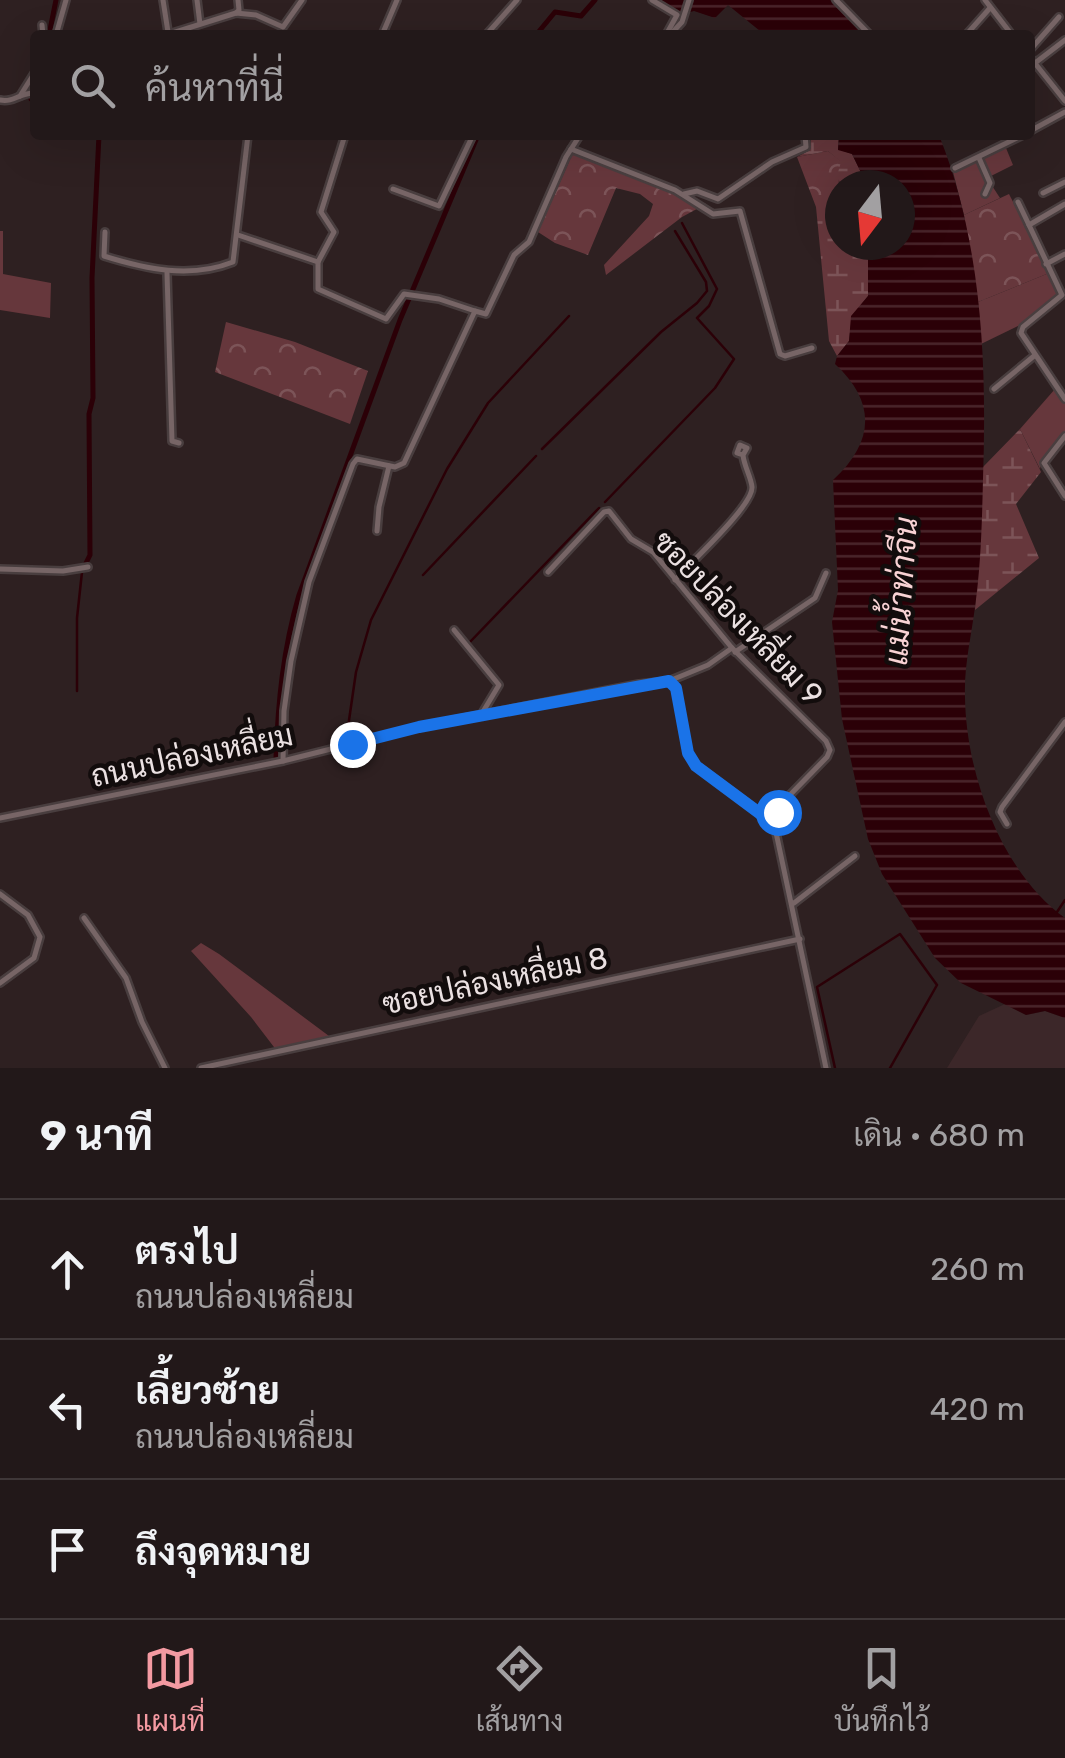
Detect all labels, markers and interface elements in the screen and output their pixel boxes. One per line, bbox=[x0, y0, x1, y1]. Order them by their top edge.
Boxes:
search box bbox=[30, 30, 1035, 140]
icon: search bbox=[65, 58, 120, 113]
text: ค้นหาที่นี่ bbox=[145, 65, 284, 111]
north arrow bbox=[825, 170, 915, 260]
water label: แม่น้ำท่าจีน bbox=[867, 515, 925, 667]
street label: ซอยปล่องเหลี่ยม 9 bbox=[646, 518, 836, 713]
street label: ถนนปล่องเหลี่ยม bbox=[86, 709, 296, 795]
route end bbox=[330, 722, 376, 768]
route start bbox=[756, 790, 802, 836]
street label: ซอยปล่องเหลี่ยม 8 bbox=[377, 932, 611, 1022]
text: 9 นาที bbox=[40, 1111, 153, 1161]
text: เดิน · 680 m bbox=[853, 1116, 1025, 1154]
text: ตรงไป bbox=[135, 1228, 239, 1274]
icon: ahead bbox=[40, 1242, 95, 1297]
text: 260 m bbox=[930, 1250, 1025, 1288]
text: ถนนปล่องเหลี่ยม bbox=[135, 1278, 354, 1316]
text: เลี้ยวซ้าย bbox=[135, 1368, 280, 1414]
icon: left bbox=[40, 1382, 95, 1437]
text: 420 m bbox=[930, 1390, 1025, 1428]
text: ถนนปล่องเหลี่ยม bbox=[135, 1418, 354, 1456]
icon: arrive bbox=[40, 1522, 95, 1577]
text: ถึงจุดหมาย bbox=[135, 1529, 311, 1575]
tab: แผนที่ bbox=[135, 1641, 205, 1738]
tab: เส้นทาง bbox=[476, 1641, 563, 1738]
tab: บันทึกไว้ bbox=[834, 1641, 930, 1738]

